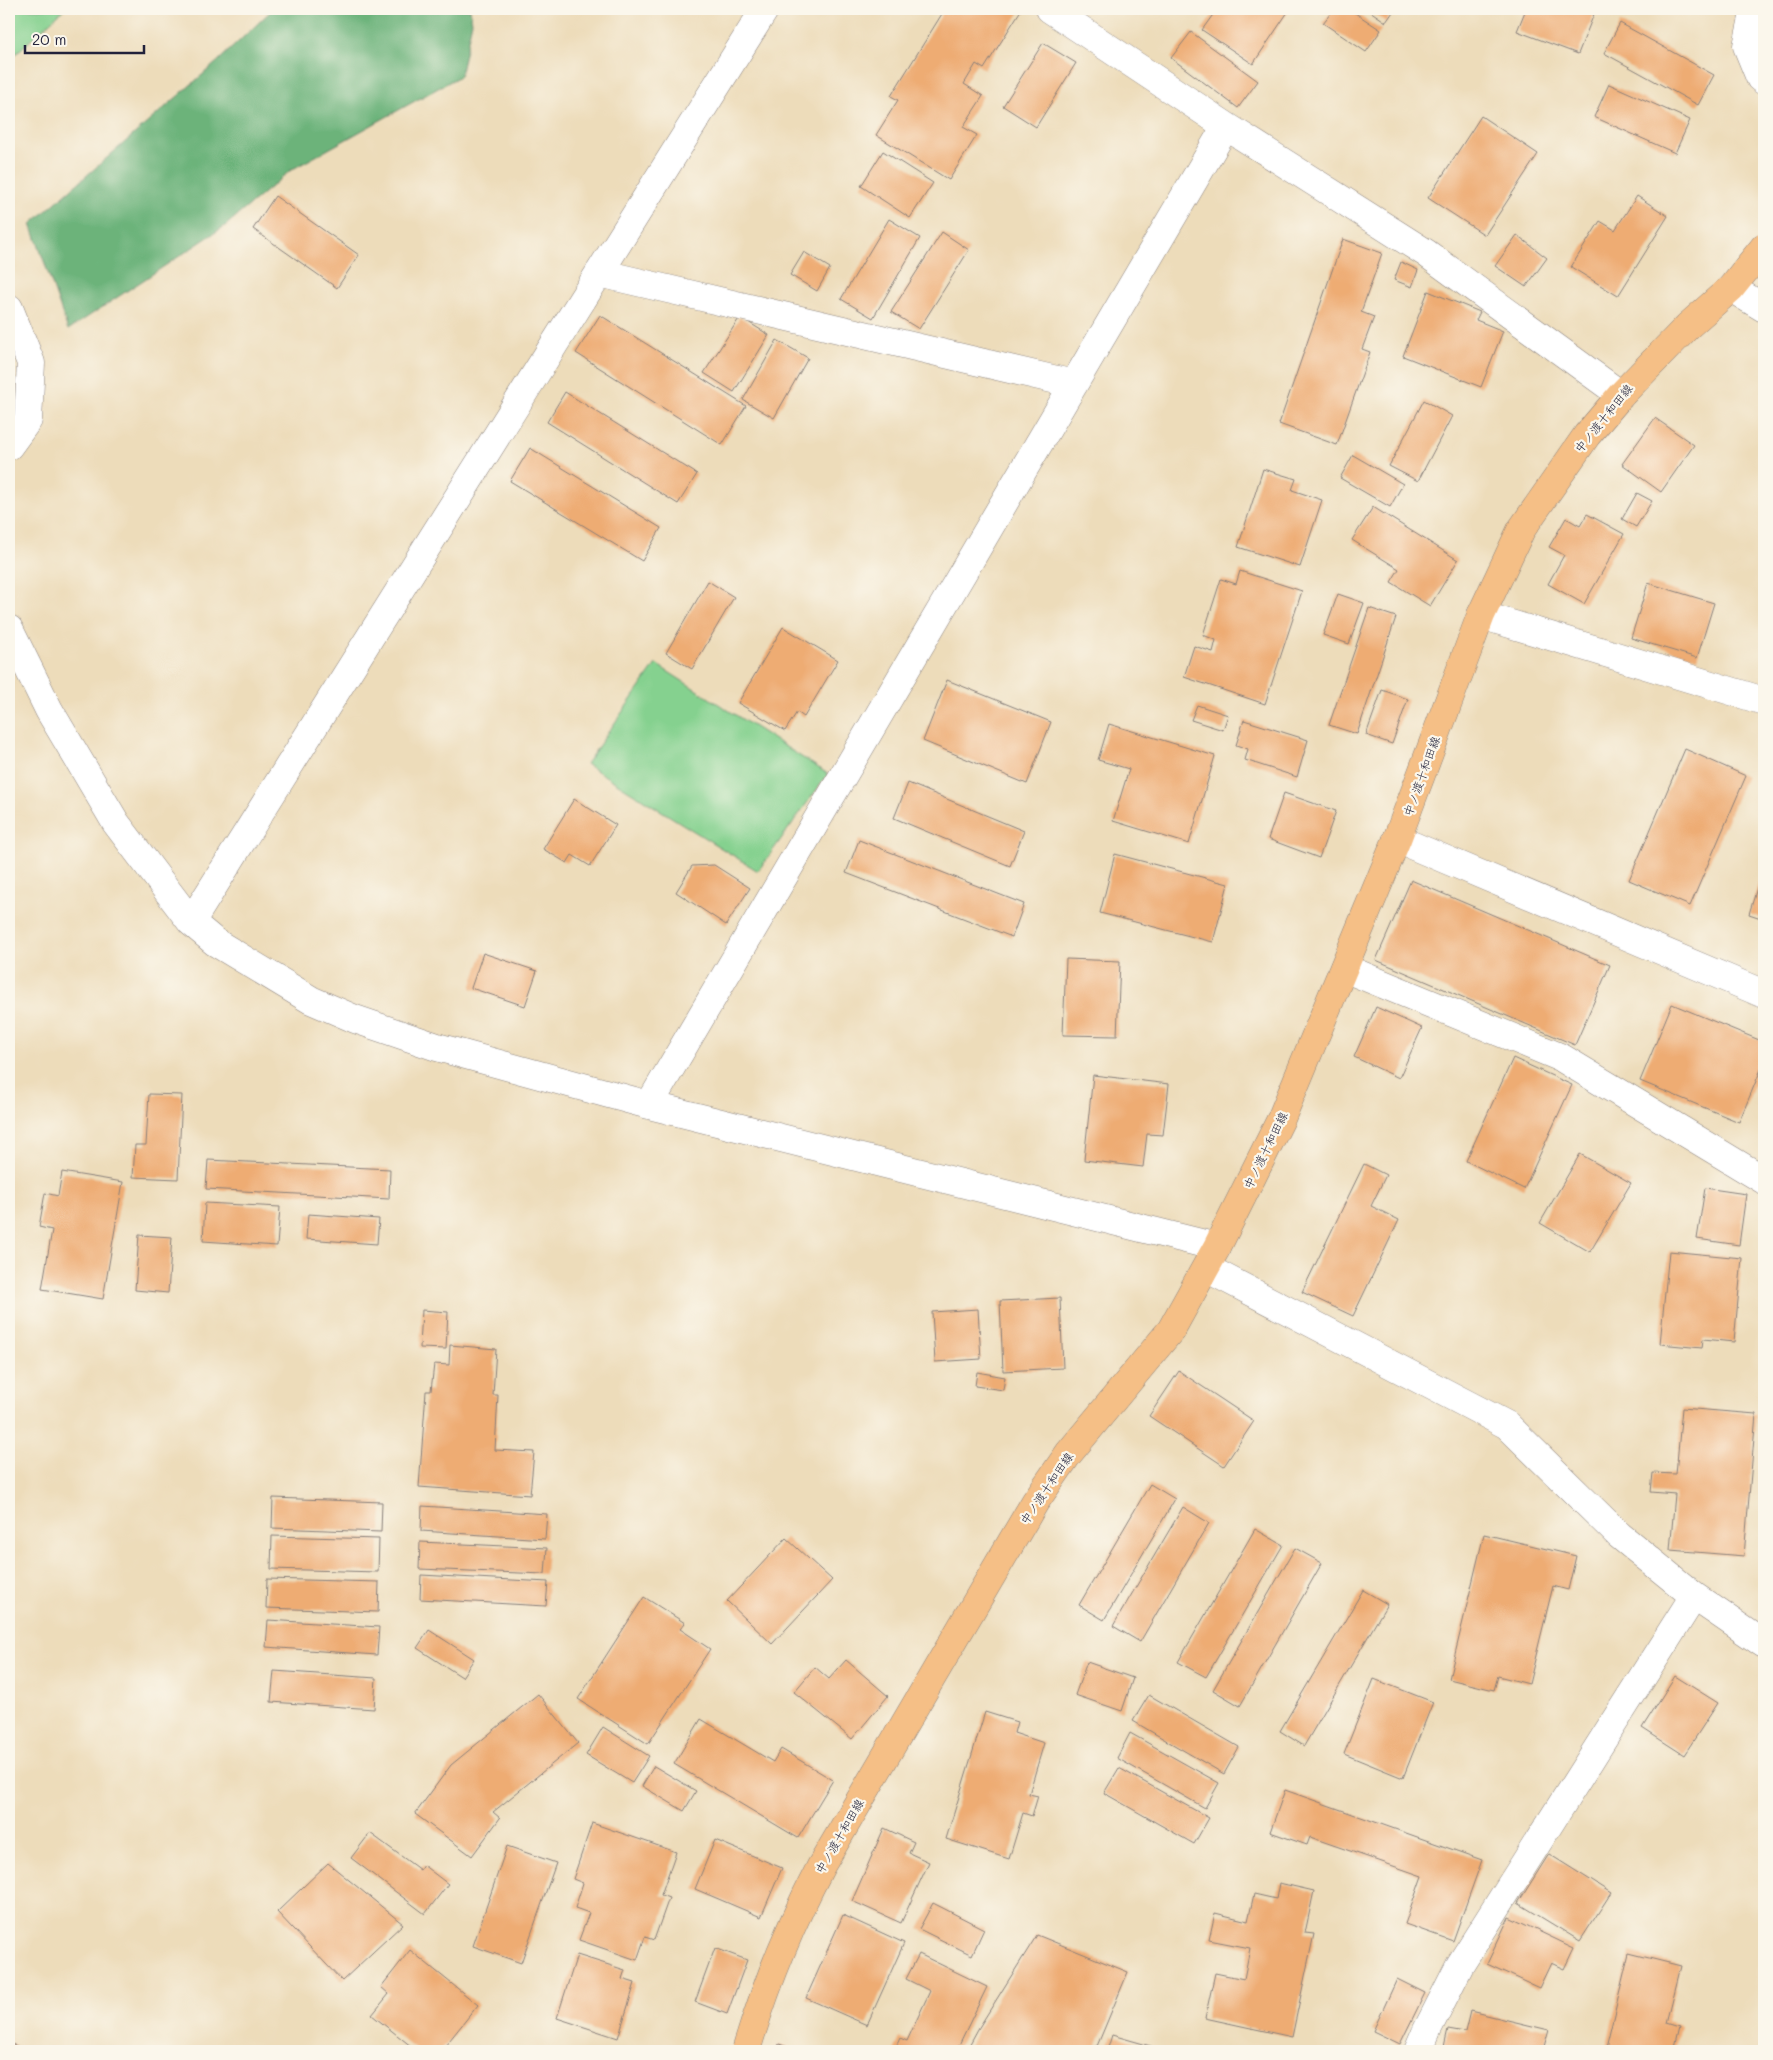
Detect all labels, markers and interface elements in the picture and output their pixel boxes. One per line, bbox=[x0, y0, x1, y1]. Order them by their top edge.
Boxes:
scale bar bbox=[25, 22, 144, 54]
text: 20 m bbox=[32, 29, 66, 49]
street label: 中ノ渡十和田線 bbox=[1570, 380, 1636, 456]
street label: 中ノ渡十和田線 bbox=[1399, 734, 1443, 818]
street label: 中ノ渡十和田線 bbox=[1239, 1109, 1291, 1191]
street label: 中ノ渡十和田線 bbox=[1016, 1449, 1076, 1527]
street label: 中ノ渡十和田線 bbox=[811, 1796, 867, 1876]

